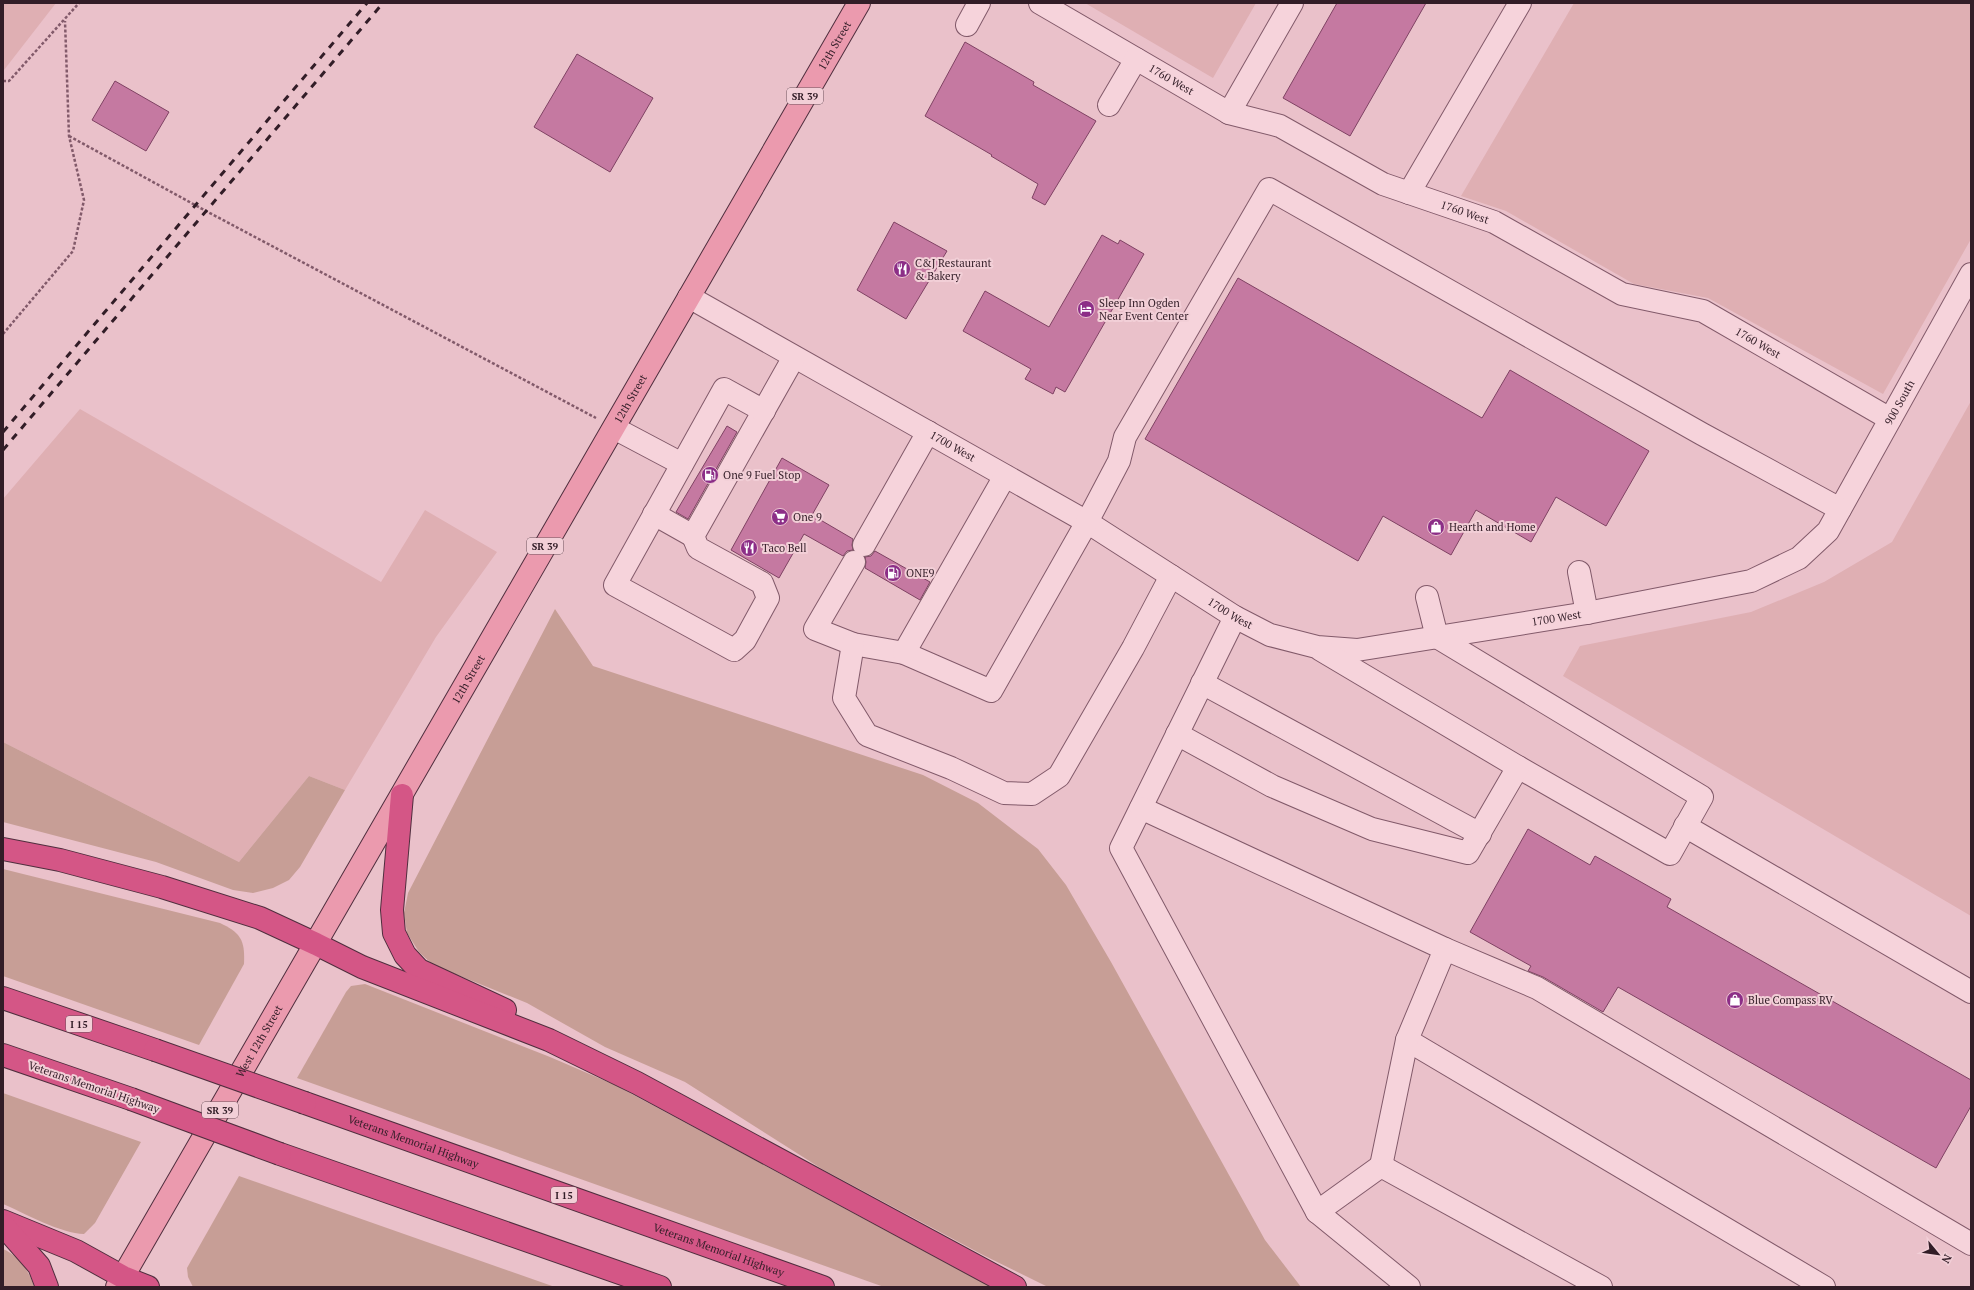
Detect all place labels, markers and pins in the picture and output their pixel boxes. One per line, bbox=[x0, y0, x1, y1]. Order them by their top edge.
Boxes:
place label: C&J Restaurant & Bakery bbox=[915, 256, 992, 283]
restaurant icon: C&J Restaurant & Bakery bbox=[892, 259, 912, 279]
place label: Sleep Inn Ogden Near Event Center bbox=[1099, 296, 1189, 323]
hotel icon: Sleep Inn Ogden Near Event Center bbox=[1076, 299, 1096, 319]
fuel station icon: One 9 Fuel Stop bbox=[700, 465, 720, 485]
place label: One 9 Fuel Stop bbox=[723, 468, 801, 482]
supermarket icon: One 9 bbox=[770, 507, 790, 527]
place label: One 9 bbox=[793, 510, 822, 524]
shop icon: Hearth and Home bbox=[1426, 517, 1446, 537]
place label: Hearth and Home bbox=[1449, 520, 1536, 534]
restaurant icon: Taco Bell bbox=[739, 538, 759, 558]
place label: Taco Bell bbox=[762, 541, 807, 555]
fuel station icon: ONE9 bbox=[883, 563, 903, 583]
place label: ONE9 bbox=[906, 566, 935, 580]
shop icon: Blue Compass RV bbox=[1725, 990, 1745, 1010]
place label: Blue Compass RV bbox=[1748, 993, 1833, 1007]

